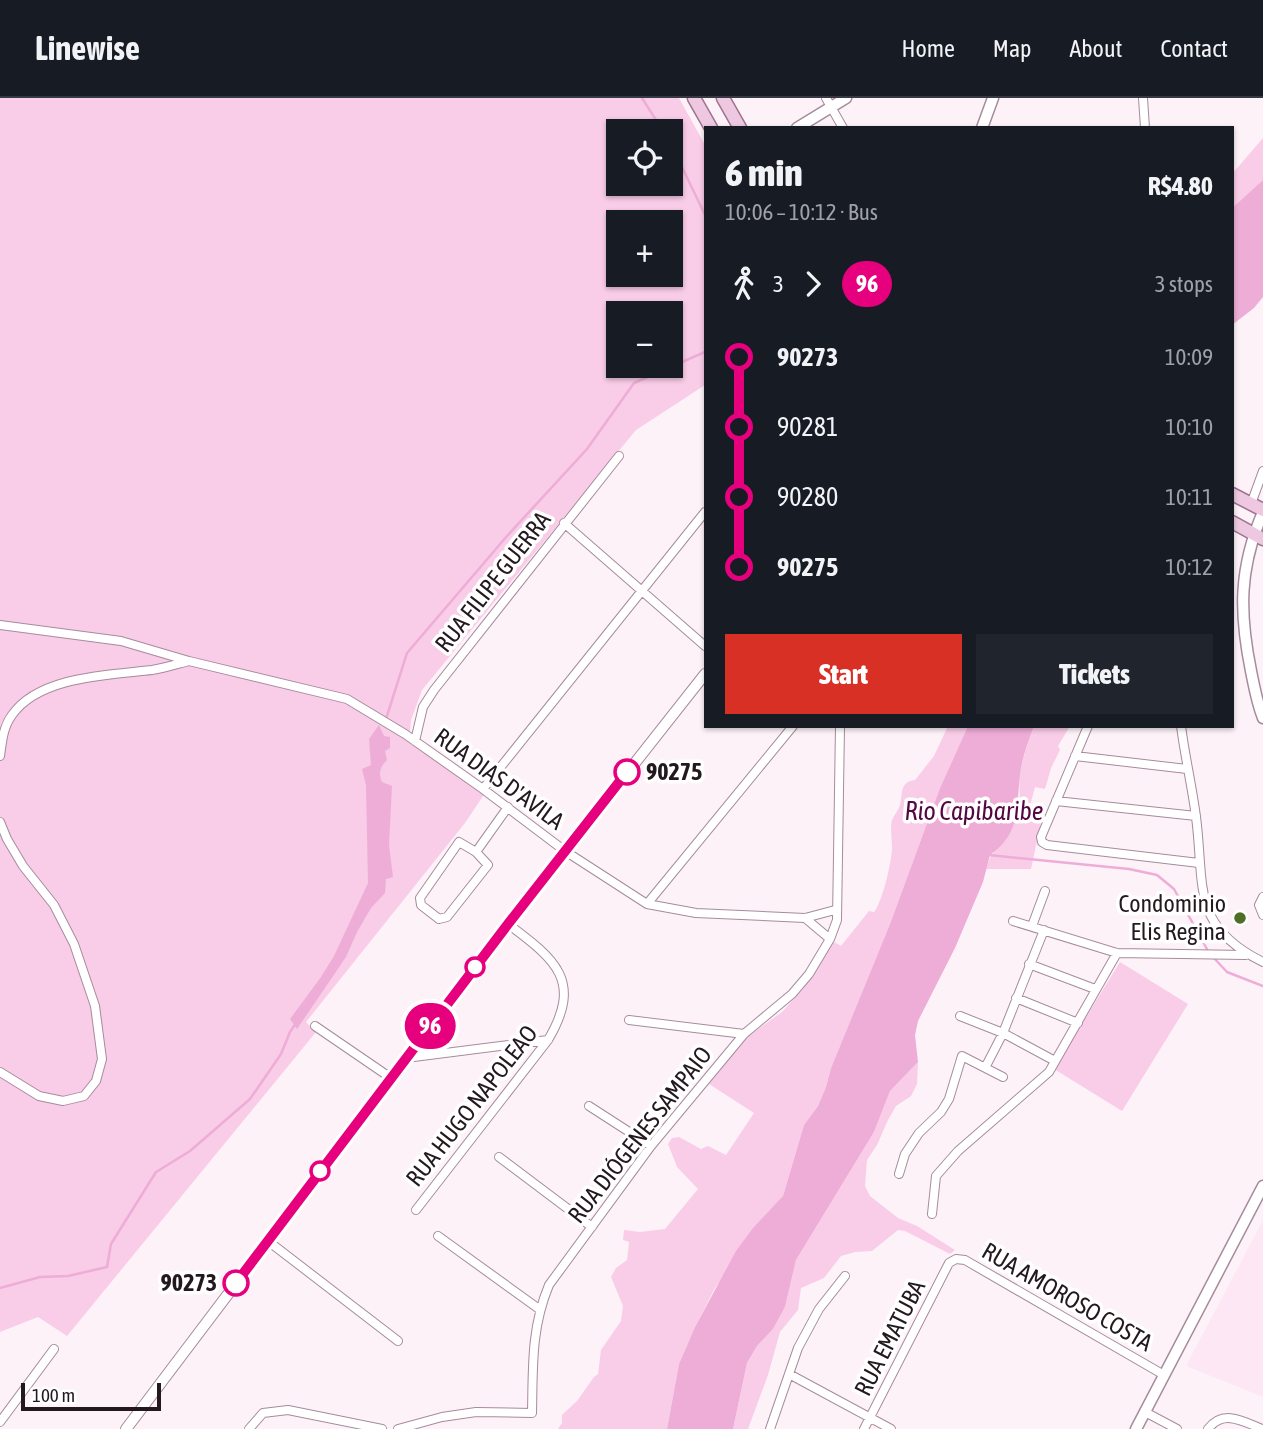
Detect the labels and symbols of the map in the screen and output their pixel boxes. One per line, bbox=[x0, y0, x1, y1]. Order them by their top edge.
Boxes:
street label: RUA FILIPE GUERRA bbox=[429, 506, 556, 657]
street label: RUA DIAS D'AVILA bbox=[429, 723, 570, 835]
place label: 90275 bbox=[646, 758, 702, 785]
marker: 90275 bbox=[614, 759, 640, 785]
water label: Rio Capibaribe bbox=[904, 796, 1044, 826]
place label: Condominio Elis Regina bbox=[1118, 890, 1226, 945]
marker: Condominio Elis Regina bbox=[1232, 910, 1248, 926]
unlabelled marker bbox=[465, 957, 485, 977]
line badge: 96 bbox=[398, 1003, 462, 1049]
street label: RUA HUGO NAPOLEAO bbox=[401, 1020, 543, 1191]
street label: RUA DIÓGENES SAMPAIO bbox=[562, 1041, 717, 1228]
unlabelled marker bbox=[310, 1161, 330, 1181]
street label: RUA AMOROSO COSTA bbox=[977, 1237, 1157, 1356]
place label: 90273 bbox=[161, 1269, 217, 1296]
marker: 90273 bbox=[223, 1270, 249, 1296]
street label: RUA EMATUBA bbox=[849, 1275, 930, 1400]
scale bar bbox=[21, 1380, 161, 1412]

